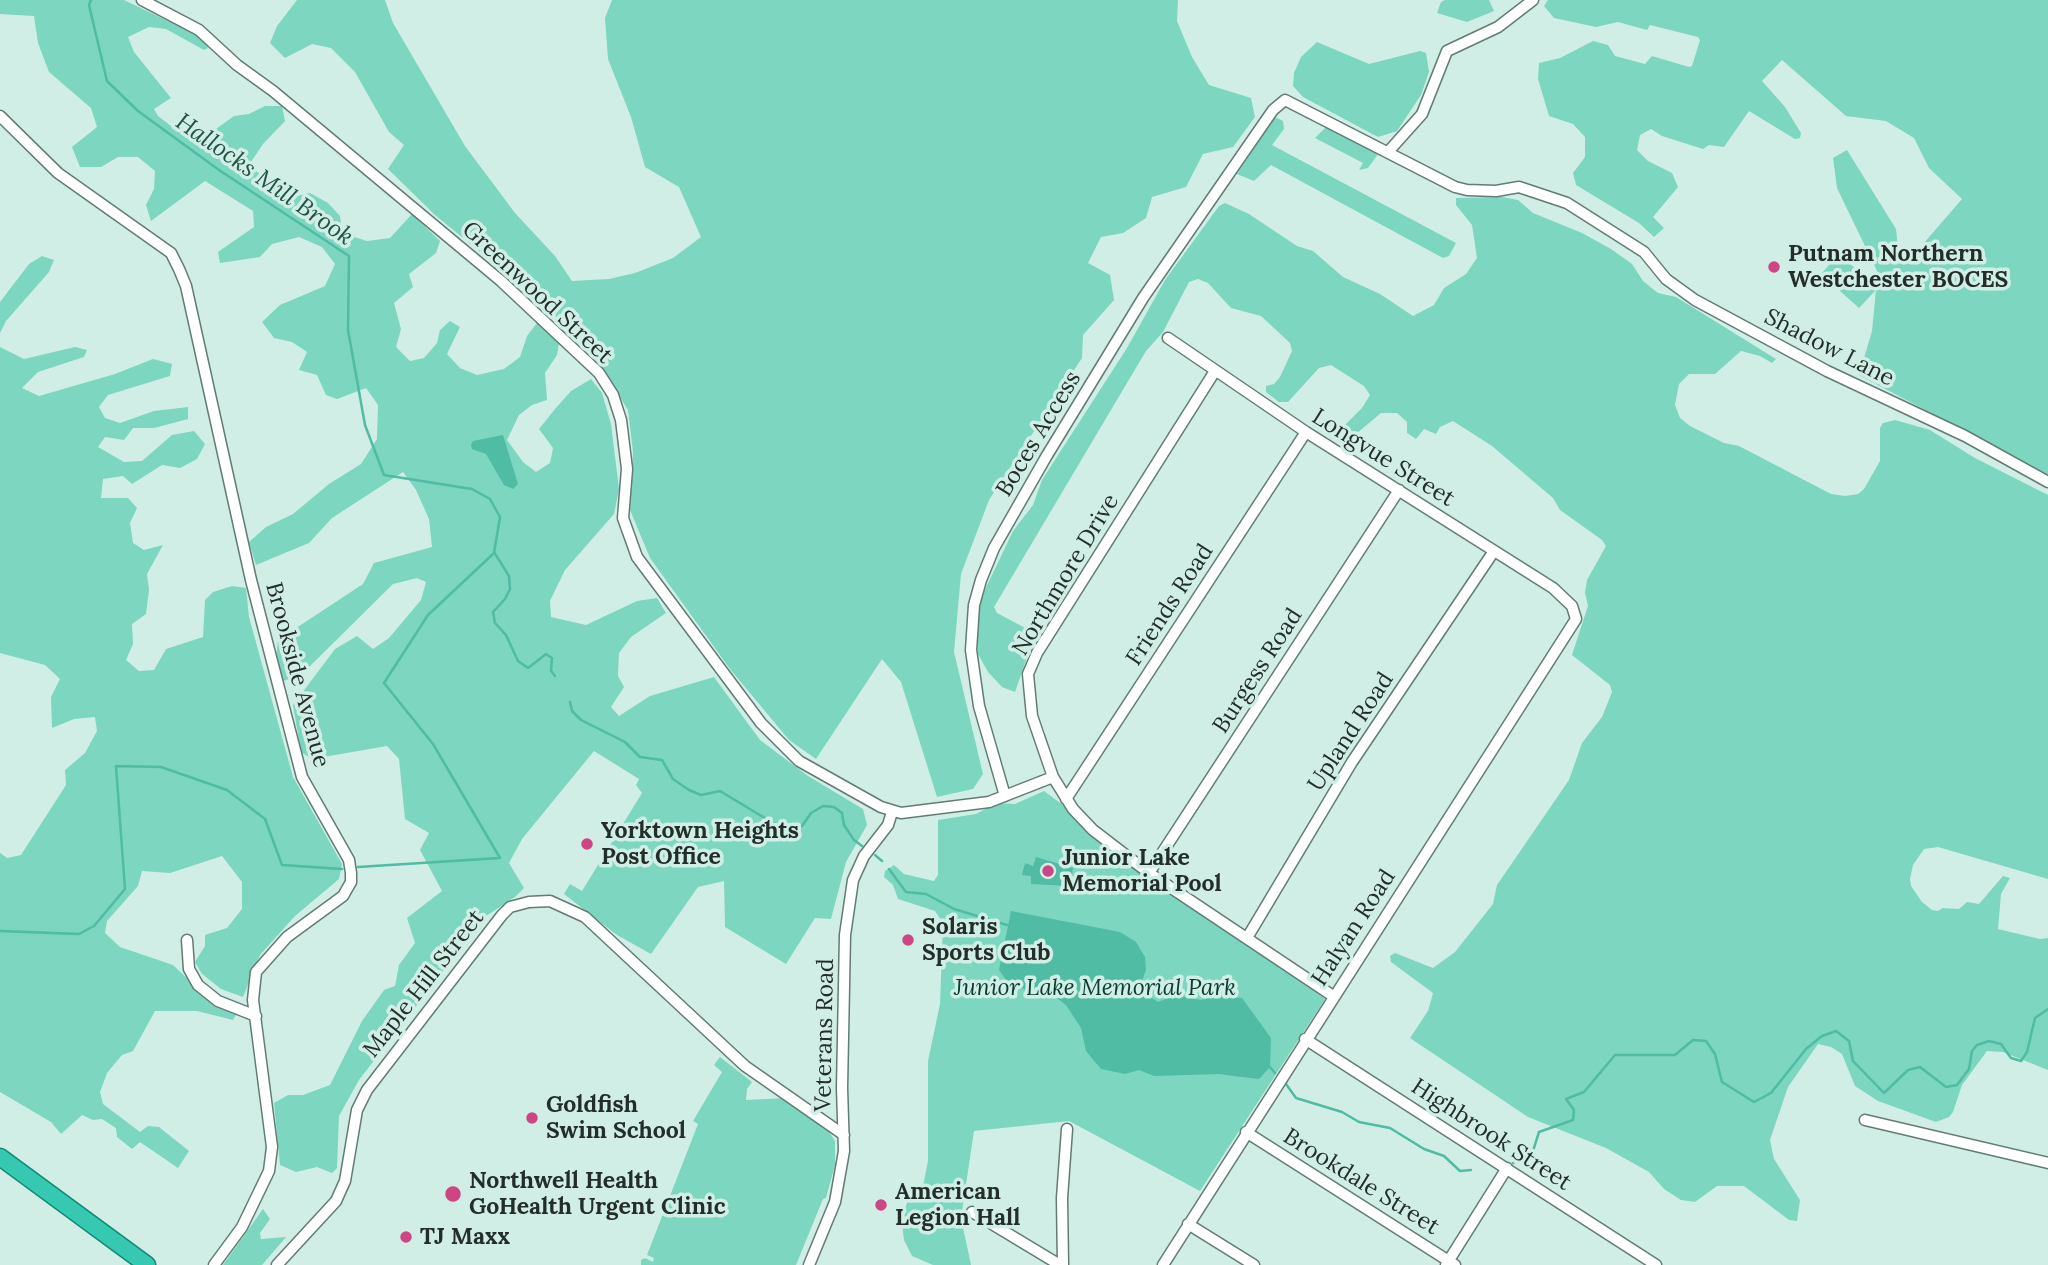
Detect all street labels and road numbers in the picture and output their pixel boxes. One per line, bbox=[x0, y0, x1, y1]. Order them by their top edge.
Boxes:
street label: Greenwood Street bbox=[456, 216, 618, 370]
street label: Shadow Lane bbox=[1759, 303, 1899, 393]
street label: Boces Access bbox=[991, 366, 1087, 502]
street label: Longvue Street bbox=[1307, 403, 1459, 513]
street label: Northmore Drive bbox=[1007, 489, 1125, 661]
street label: Friends Road bbox=[1121, 539, 1219, 671]
street label: Brookside Avenue bbox=[259, 579, 335, 771]
street label: Burgess Road bbox=[1207, 603, 1309, 739]
street label: Upland Road bbox=[1302, 667, 1400, 797]
street label: Halyan Road bbox=[1306, 865, 1402, 991]
street label: Maple Hill Street bbox=[358, 905, 490, 1063]
street label: Veterans Road bbox=[810, 958, 840, 1112]
street label: Highbrook Street bbox=[1406, 1073, 1576, 1197]
street label: Brookdale Street bbox=[1278, 1123, 1444, 1241]

